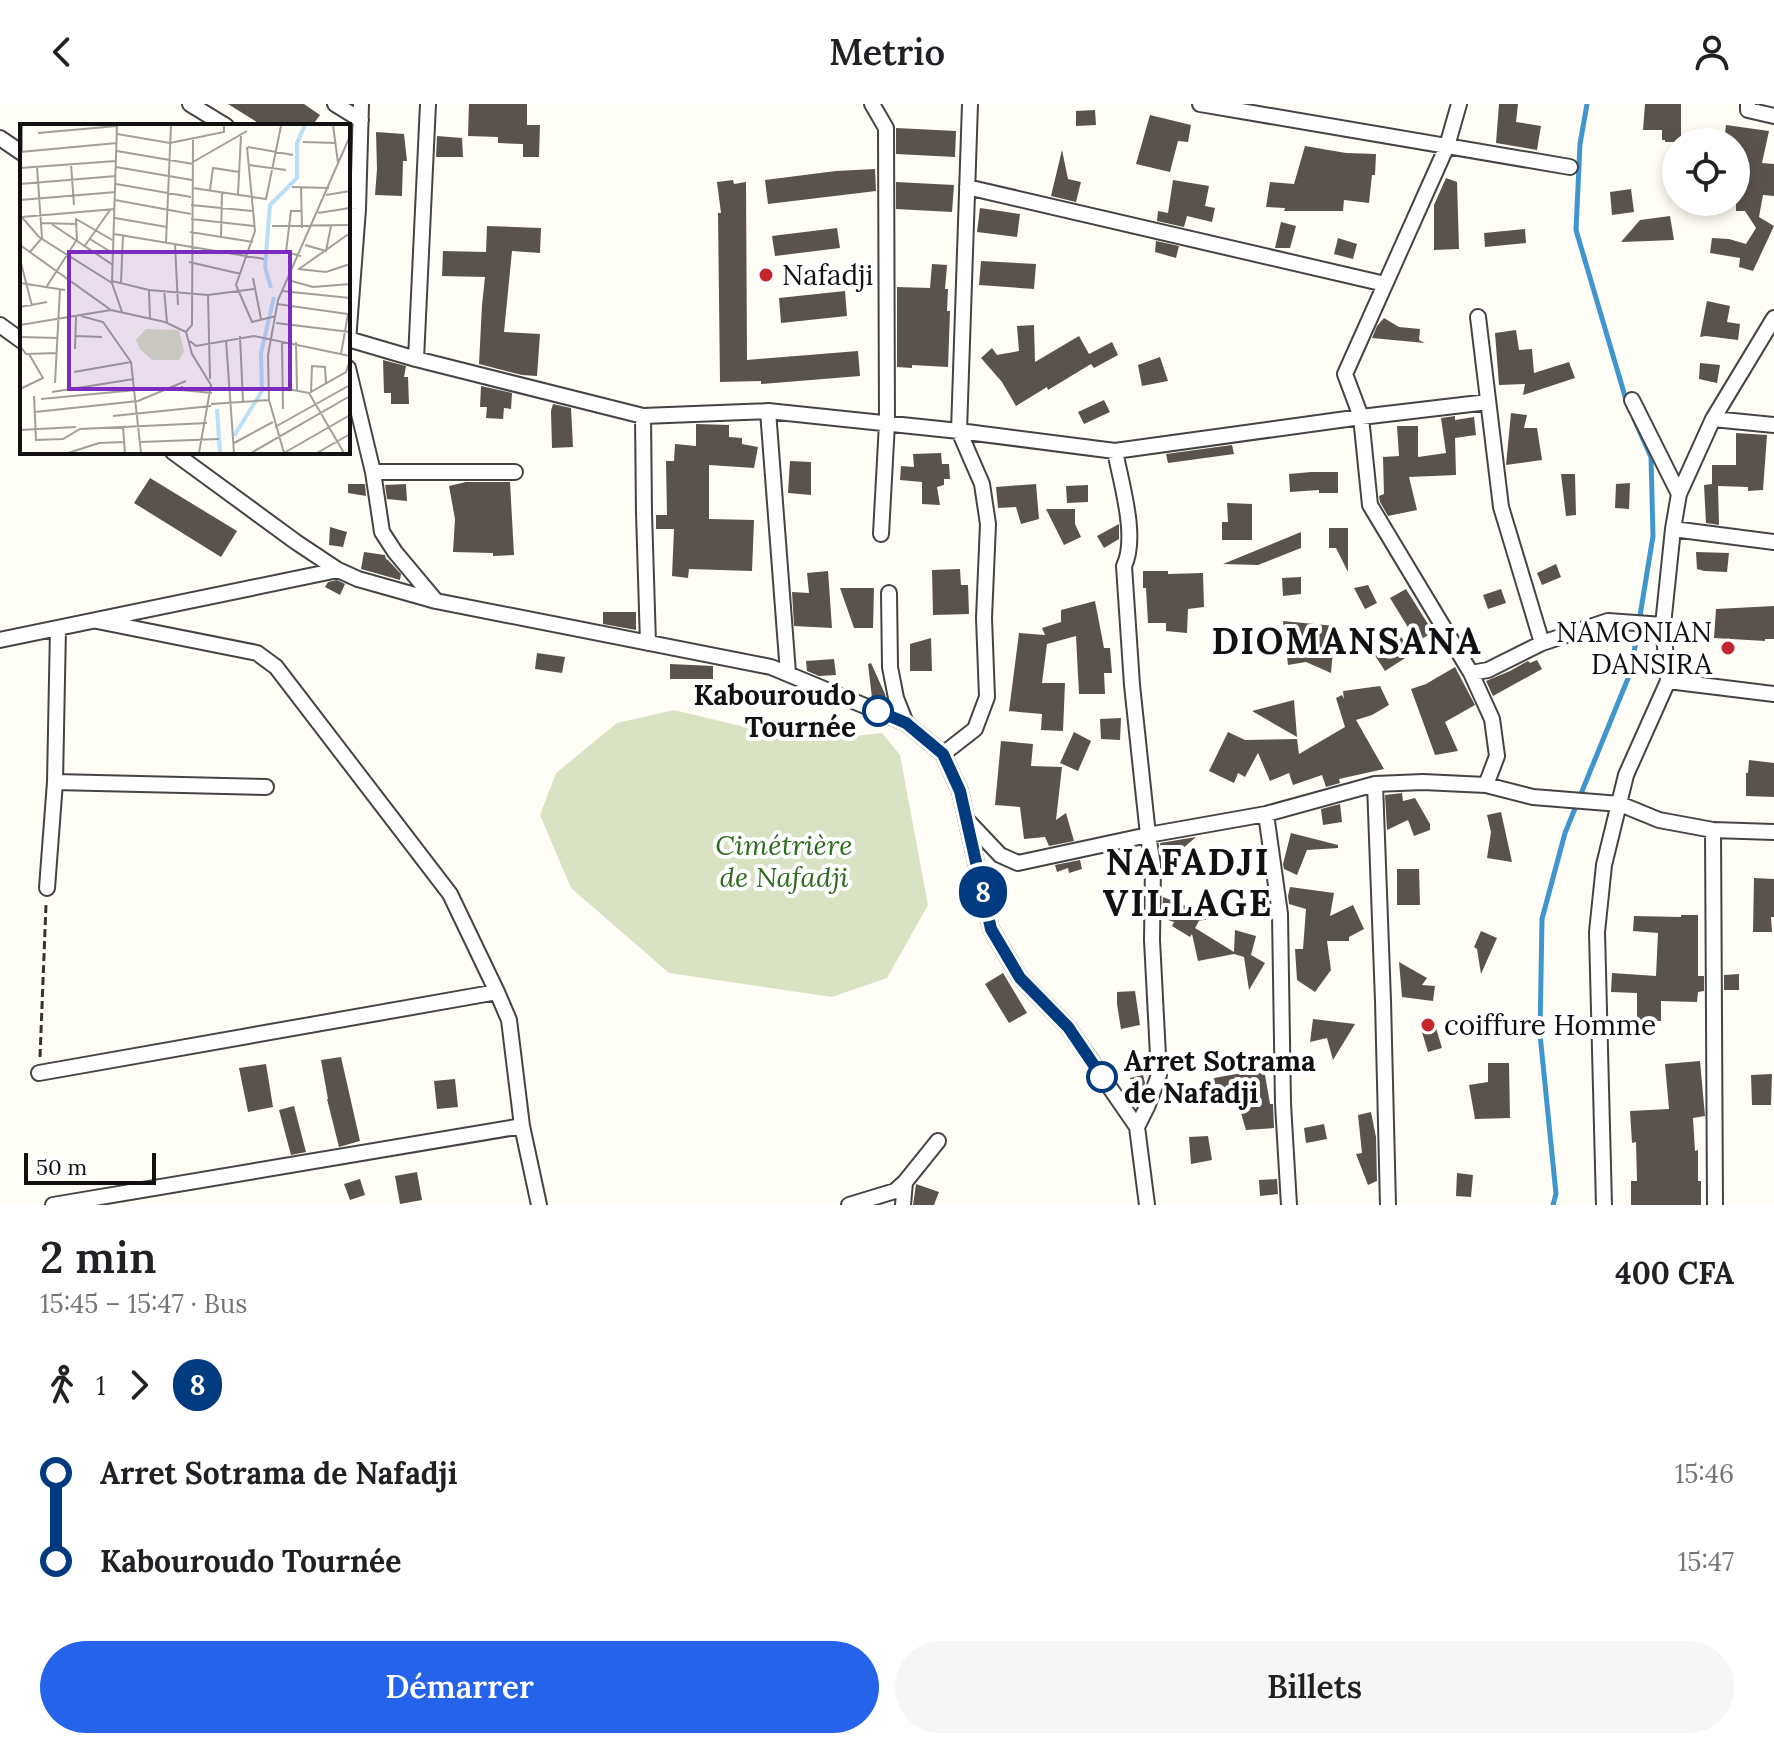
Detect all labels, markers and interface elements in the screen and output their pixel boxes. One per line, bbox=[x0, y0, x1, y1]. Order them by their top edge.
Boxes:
text: Metrio bbox=[829, 29, 945, 75]
icon: back bbox=[40, 30, 84, 74]
icon: person bbox=[1690, 30, 1734, 74]
inset map bbox=[20, 124, 350, 454]
map controls bbox=[1662, 128, 1750, 216]
button: locate bbox=[1662, 128, 1750, 216]
place label: Nafadji bbox=[782, 257, 873, 293]
marker: Nafadji bbox=[757, 266, 775, 284]
place label: NAMONIAN DANSIRA bbox=[1556, 614, 1712, 682]
district label: DIOMANSANA bbox=[1211, 618, 1483, 664]
marker: NAMONIAN DANSIRA bbox=[1719, 639, 1737, 657]
place label: Kabouroudo Tournée bbox=[693, 677, 856, 745]
marker: Kabouroudo Tournée bbox=[863, 696, 893, 726]
park label: Cimétrière de Nafadji bbox=[715, 827, 853, 895]
district label: NAFADJI VILLAGE bbox=[1103, 839, 1273, 926]
line badge: 8 bbox=[957, 866, 1009, 918]
text: 8 bbox=[975, 874, 991, 910]
place label: coiffure Homme bbox=[1444, 1007, 1656, 1043]
marker: coiffure Homme bbox=[1419, 1016, 1437, 1034]
place label: Arret Sotrama de Nafadji bbox=[1124, 1043, 1316, 1111]
marker: Arret Sotrama de Nafadji bbox=[1087, 1062, 1117, 1092]
scale bar bbox=[24, 1149, 156, 1185]
text: 50 m bbox=[36, 1153, 87, 1181]
text: 2 min bbox=[40, 1229, 157, 1285]
text: 400 CFA bbox=[1615, 1254, 1734, 1292]
text: 15:45 – 15:47 · Bus bbox=[40, 1287, 247, 1320]
icon: walk bbox=[40, 1363, 84, 1407]
icon: forward bbox=[117, 1363, 161, 1407]
text: 8 bbox=[189, 1367, 206, 1403]
text: 1 bbox=[96, 1369, 105, 1402]
text: Arret Sotrama de Nafadji bbox=[100, 1454, 457, 1492]
text: 15:46 bbox=[1675, 1457, 1734, 1490]
text: Kabouroudo Tournée bbox=[100, 1542, 401, 1580]
text: 15:47 bbox=[1678, 1545, 1734, 1578]
button: Démarrer bbox=[40, 1641, 879, 1733]
button: Billets bbox=[895, 1641, 1734, 1733]

